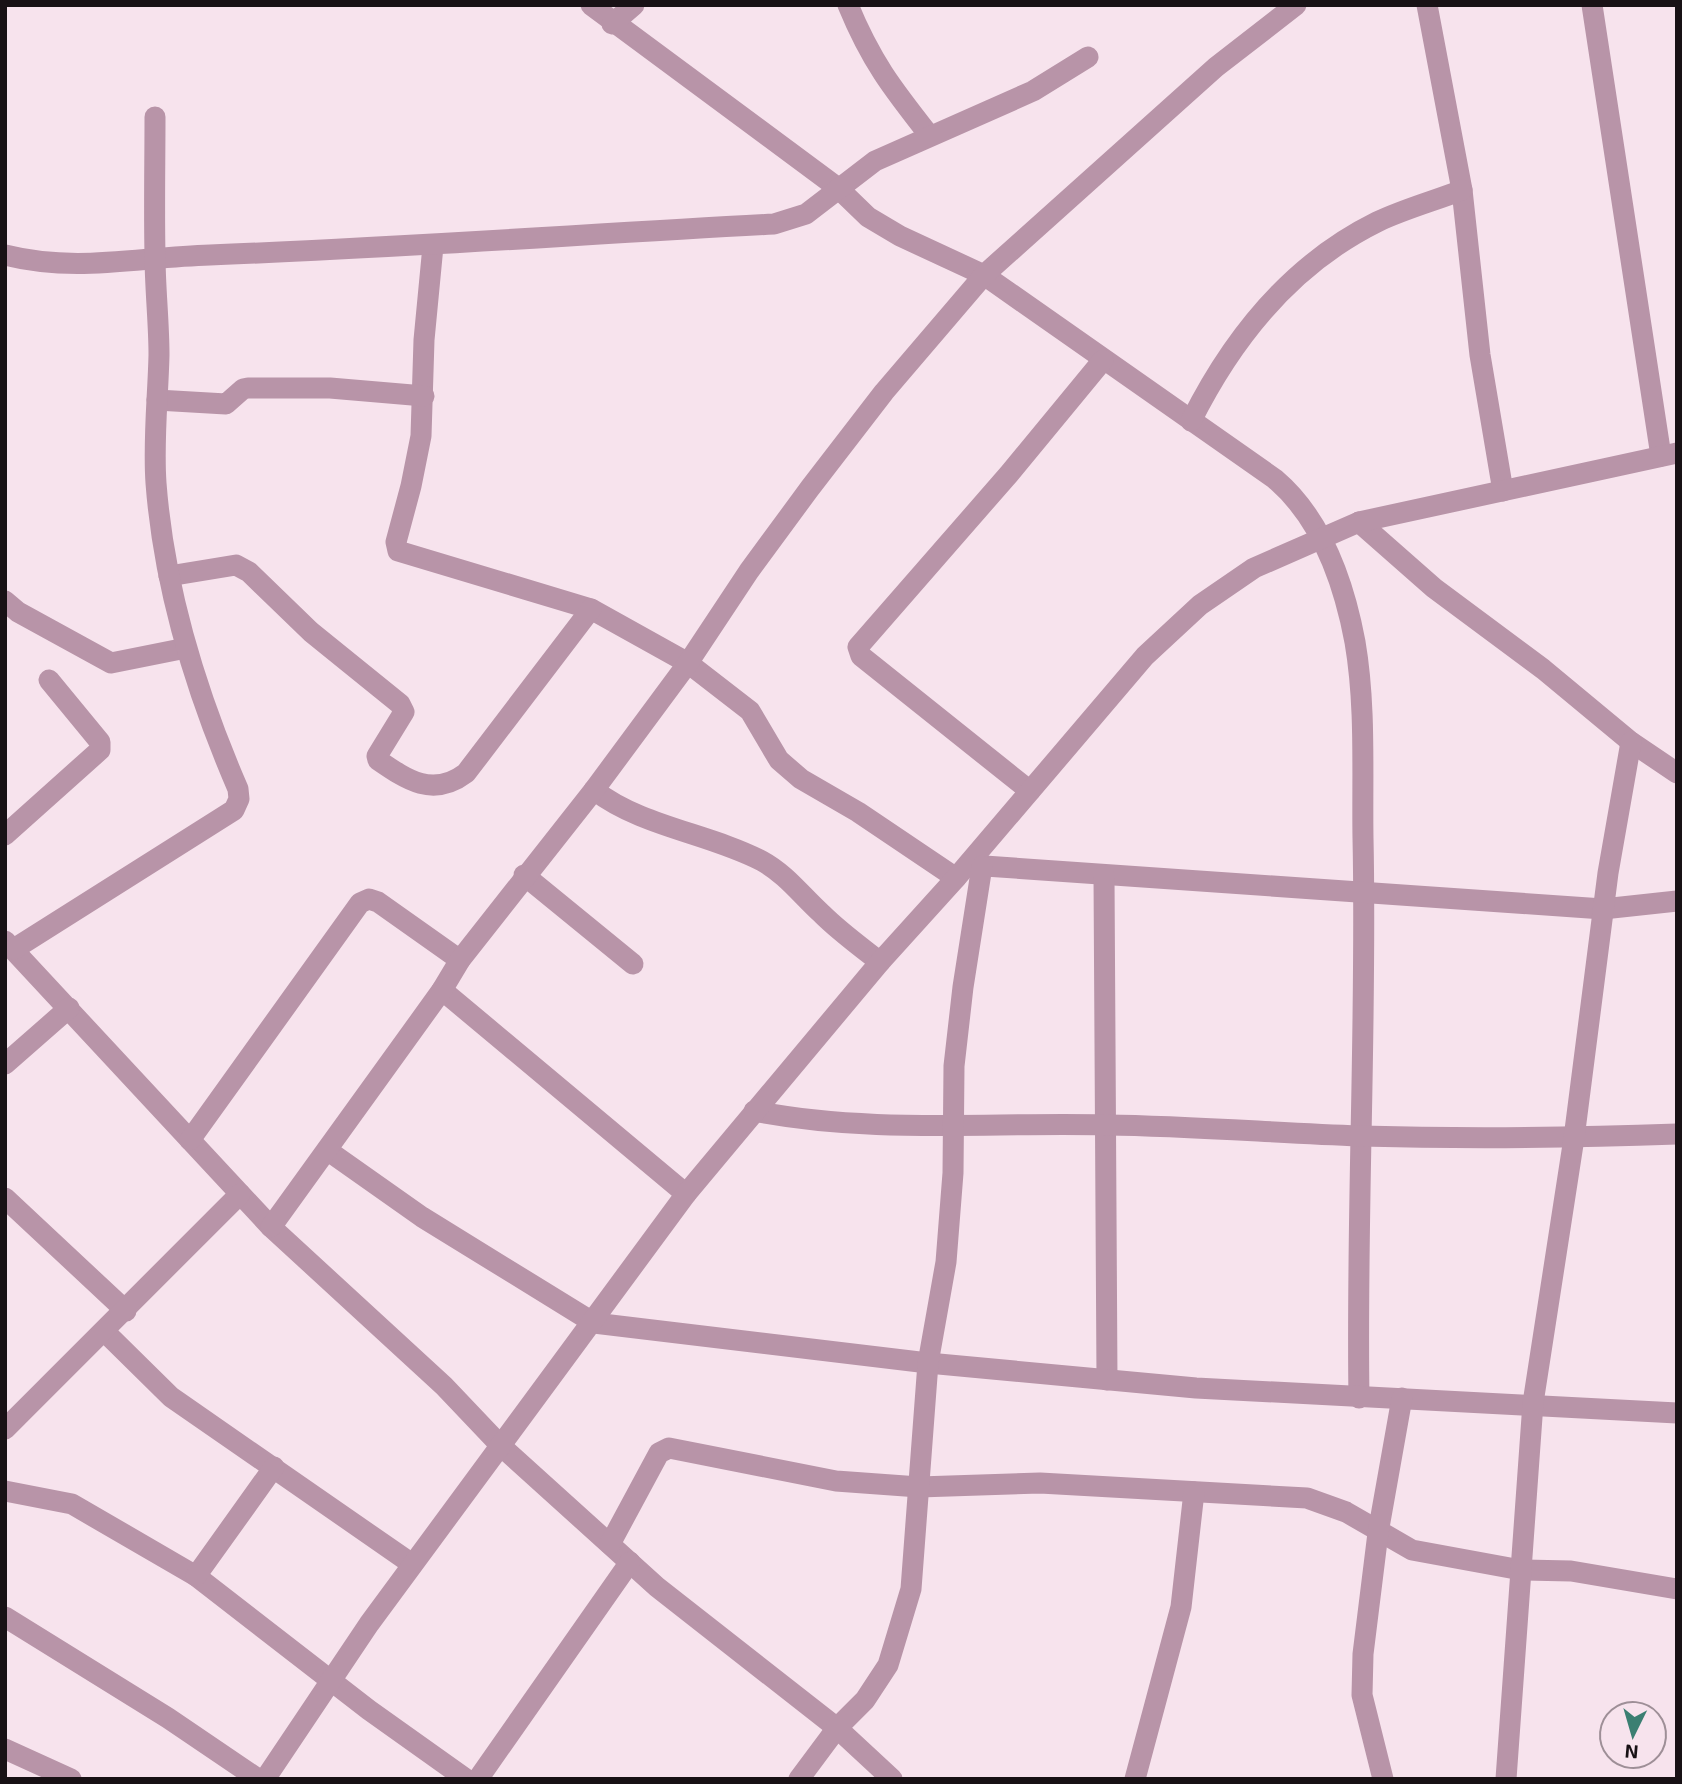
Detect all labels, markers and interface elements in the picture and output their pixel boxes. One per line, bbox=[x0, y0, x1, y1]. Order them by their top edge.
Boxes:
north arrow bbox=[1598, 1700, 1668, 1770]
text: N bbox=[1624, 1740, 1639, 1764]

